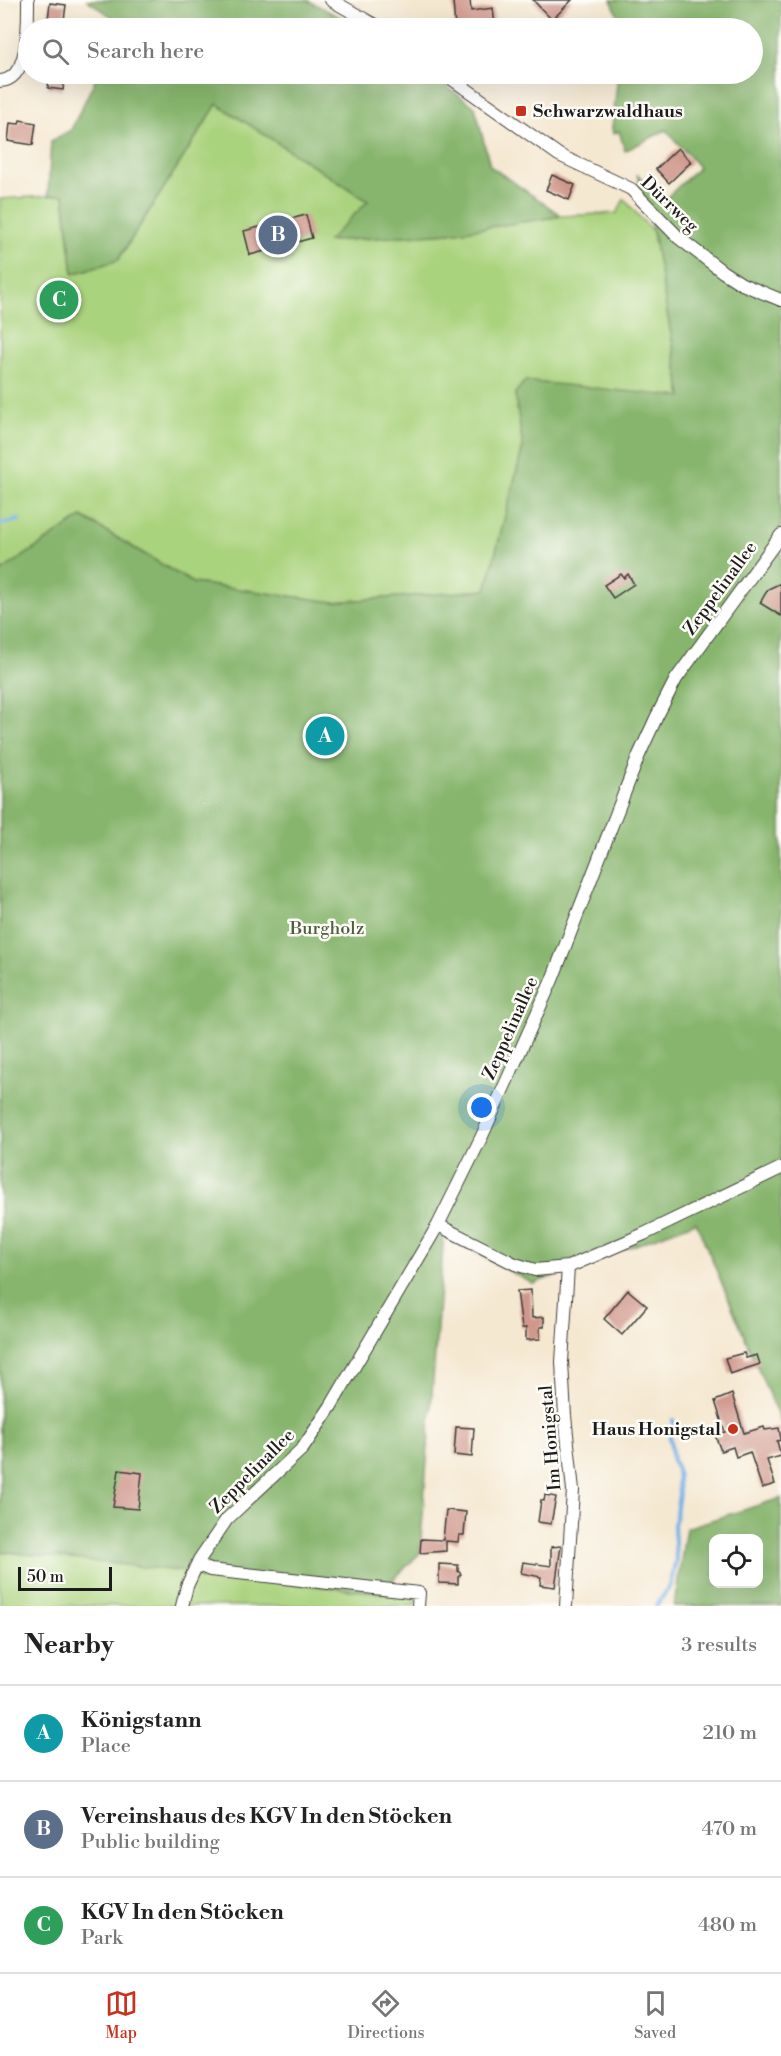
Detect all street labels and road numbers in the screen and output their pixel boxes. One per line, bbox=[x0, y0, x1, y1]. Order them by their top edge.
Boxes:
street label: Dürrweg bbox=[636, 171, 704, 238]
street label: Zeppelinallee bbox=[679, 537, 762, 640]
street label: Zeppelinallee bbox=[477, 973, 543, 1083]
street label: Im Honigstal bbox=[534, 1384, 567, 1492]
street label: Zeppelinallee bbox=[205, 1424, 300, 1519]

